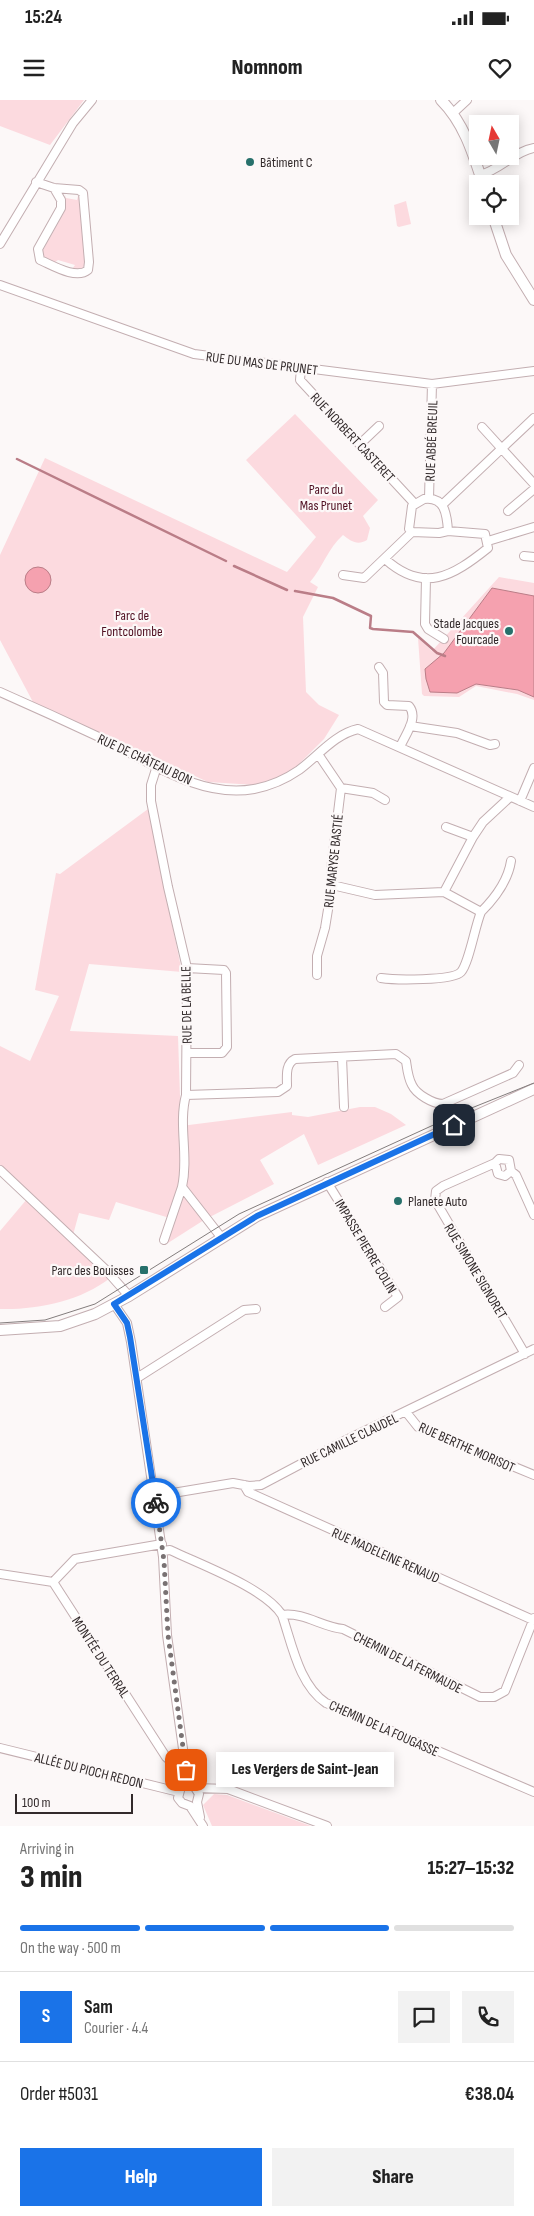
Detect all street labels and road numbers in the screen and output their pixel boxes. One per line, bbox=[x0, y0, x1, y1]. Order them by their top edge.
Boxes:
street label: RUE DU MAS DE PRUNET bbox=[205, 348, 319, 379]
street label: RUE NORBERT CASTERET bbox=[307, 389, 399, 486]
street label: RUE ABBÉ BREUIL bbox=[422, 400, 441, 482]
street label: RUE DE CHÂTEAU BON bbox=[95, 730, 195, 789]
street label: RUE MARYSE BASTIÉ bbox=[320, 813, 347, 909]
street label: RUE DE LA BELLE bbox=[177, 966, 196, 1044]
street label: IMPASSE PIERRE COLIN bbox=[331, 1196, 400, 1296]
street label: RUE SIMONE SIGNORET bbox=[440, 1220, 511, 1322]
street label: RUE CAMILLE CLAUDEL bbox=[298, 1409, 401, 1471]
street label: RUE BERTHE MORISOT bbox=[416, 1419, 518, 1476]
street label: RUE MADELEINE RENAUD bbox=[329, 1524, 442, 1587]
street label: MONTÉE DU TERRAL bbox=[68, 1614, 133, 1701]
street label: CHEMIN DE LA FERMAUDE bbox=[350, 1628, 465, 1697]
street label: CHEMIN DE LA FOUGASSE bbox=[326, 1697, 441, 1760]
street label: ALLÉE DU PIOCH REDON bbox=[32, 1749, 145, 1792]

